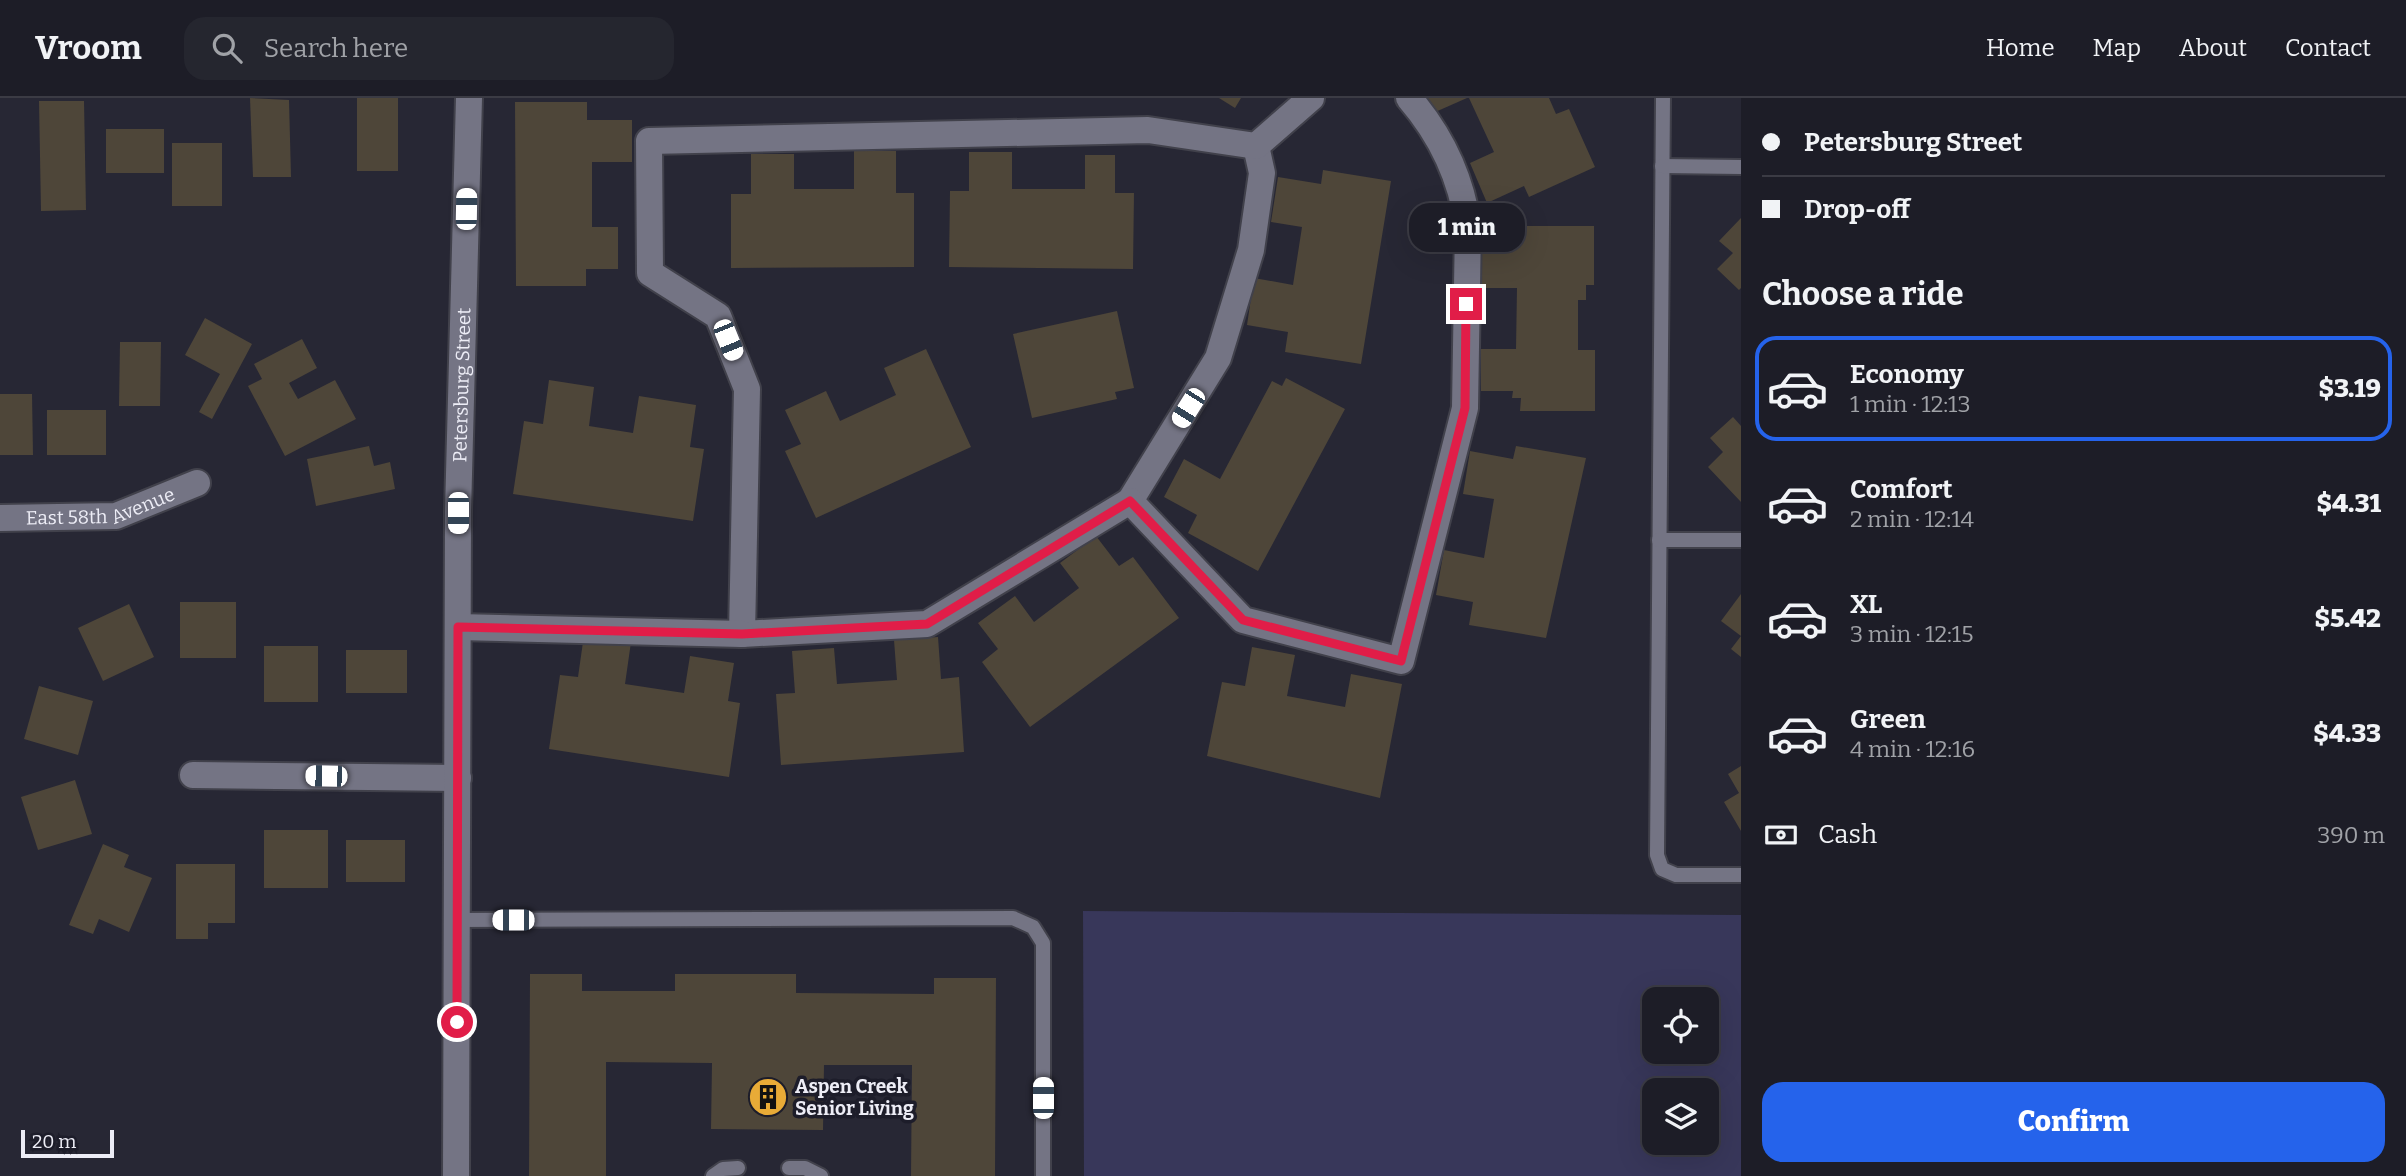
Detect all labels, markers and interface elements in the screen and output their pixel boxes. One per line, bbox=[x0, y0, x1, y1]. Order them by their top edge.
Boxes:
search box bbox=[184, 17, 674, 80]
text: Vroom bbox=[35, 28, 142, 68]
icon: search bbox=[208, 29, 246, 67]
text: Search here bbox=[264, 33, 408, 64]
text: Home bbox=[1986, 34, 2055, 62]
text: Map bbox=[2093, 34, 2141, 62]
text: About bbox=[2179, 34, 2247, 62]
text: Contact bbox=[2285, 34, 2371, 62]
text: Petersburg Street bbox=[1804, 127, 2022, 158]
car bbox=[456, 188, 477, 230]
text: Drop-off bbox=[1804, 194, 1910, 225]
callout: 1 min bbox=[1408, 202, 1524, 252]
text: 1 min bbox=[1438, 213, 1496, 241]
text: Choose a ride bbox=[1762, 275, 1963, 313]
route end bbox=[1450, 288, 1482, 320]
street label: Petersburg Street bbox=[448, 307, 475, 463]
car bbox=[711, 317, 746, 363]
icon: car bbox=[1766, 357, 1829, 420]
text: Economy bbox=[1850, 359, 1964, 390]
text: $3.19 bbox=[2318, 373, 2381, 404]
car bbox=[1168, 385, 1209, 431]
text: 1 min · 12:13 bbox=[1850, 390, 1971, 418]
icon: car bbox=[1766, 472, 1829, 535]
text: Comfort bbox=[1850, 474, 1953, 505]
street label: East 58th Avenue bbox=[26, 482, 178, 530]
text: $4.31 bbox=[2316, 488, 2381, 519]
car bbox=[448, 492, 469, 534]
text: 2 min · 12:14 bbox=[1850, 505, 1974, 533]
icon: car bbox=[1766, 587, 1829, 650]
text: XL bbox=[1850, 589, 1882, 620]
text: $5.42 bbox=[2314, 603, 2381, 634]
text: 3 min · 12:15 bbox=[1850, 620, 1973, 648]
icon: car bbox=[1766, 702, 1829, 765]
text: Green bbox=[1850, 704, 1926, 735]
text: $4.33 bbox=[2313, 718, 2381, 749]
text: 4 min · 12:16 bbox=[1850, 735, 1975, 763]
car bbox=[305, 765, 348, 787]
icon: cash bbox=[1762, 816, 1800, 854]
text: Cash bbox=[1818, 819, 1877, 850]
text: 390 m bbox=[2317, 821, 2385, 849]
car bbox=[493, 910, 535, 931]
map controls bbox=[1642, 987, 1719, 1155]
button: locate bbox=[1642, 987, 1719, 1064]
route start bbox=[441, 1006, 473, 1038]
place label: Aspen Creek Senior Living bbox=[795, 1075, 914, 1120]
building icon: Aspen Creek Senior Living bbox=[747, 1076, 789, 1118]
car bbox=[1033, 1077, 1054, 1119]
button: layers bbox=[1642, 1078, 1719, 1155]
button: Confirm bbox=[1762, 1082, 2385, 1162]
scale bar bbox=[21, 1127, 114, 1159]
text: 20 m bbox=[32, 1130, 76, 1153]

